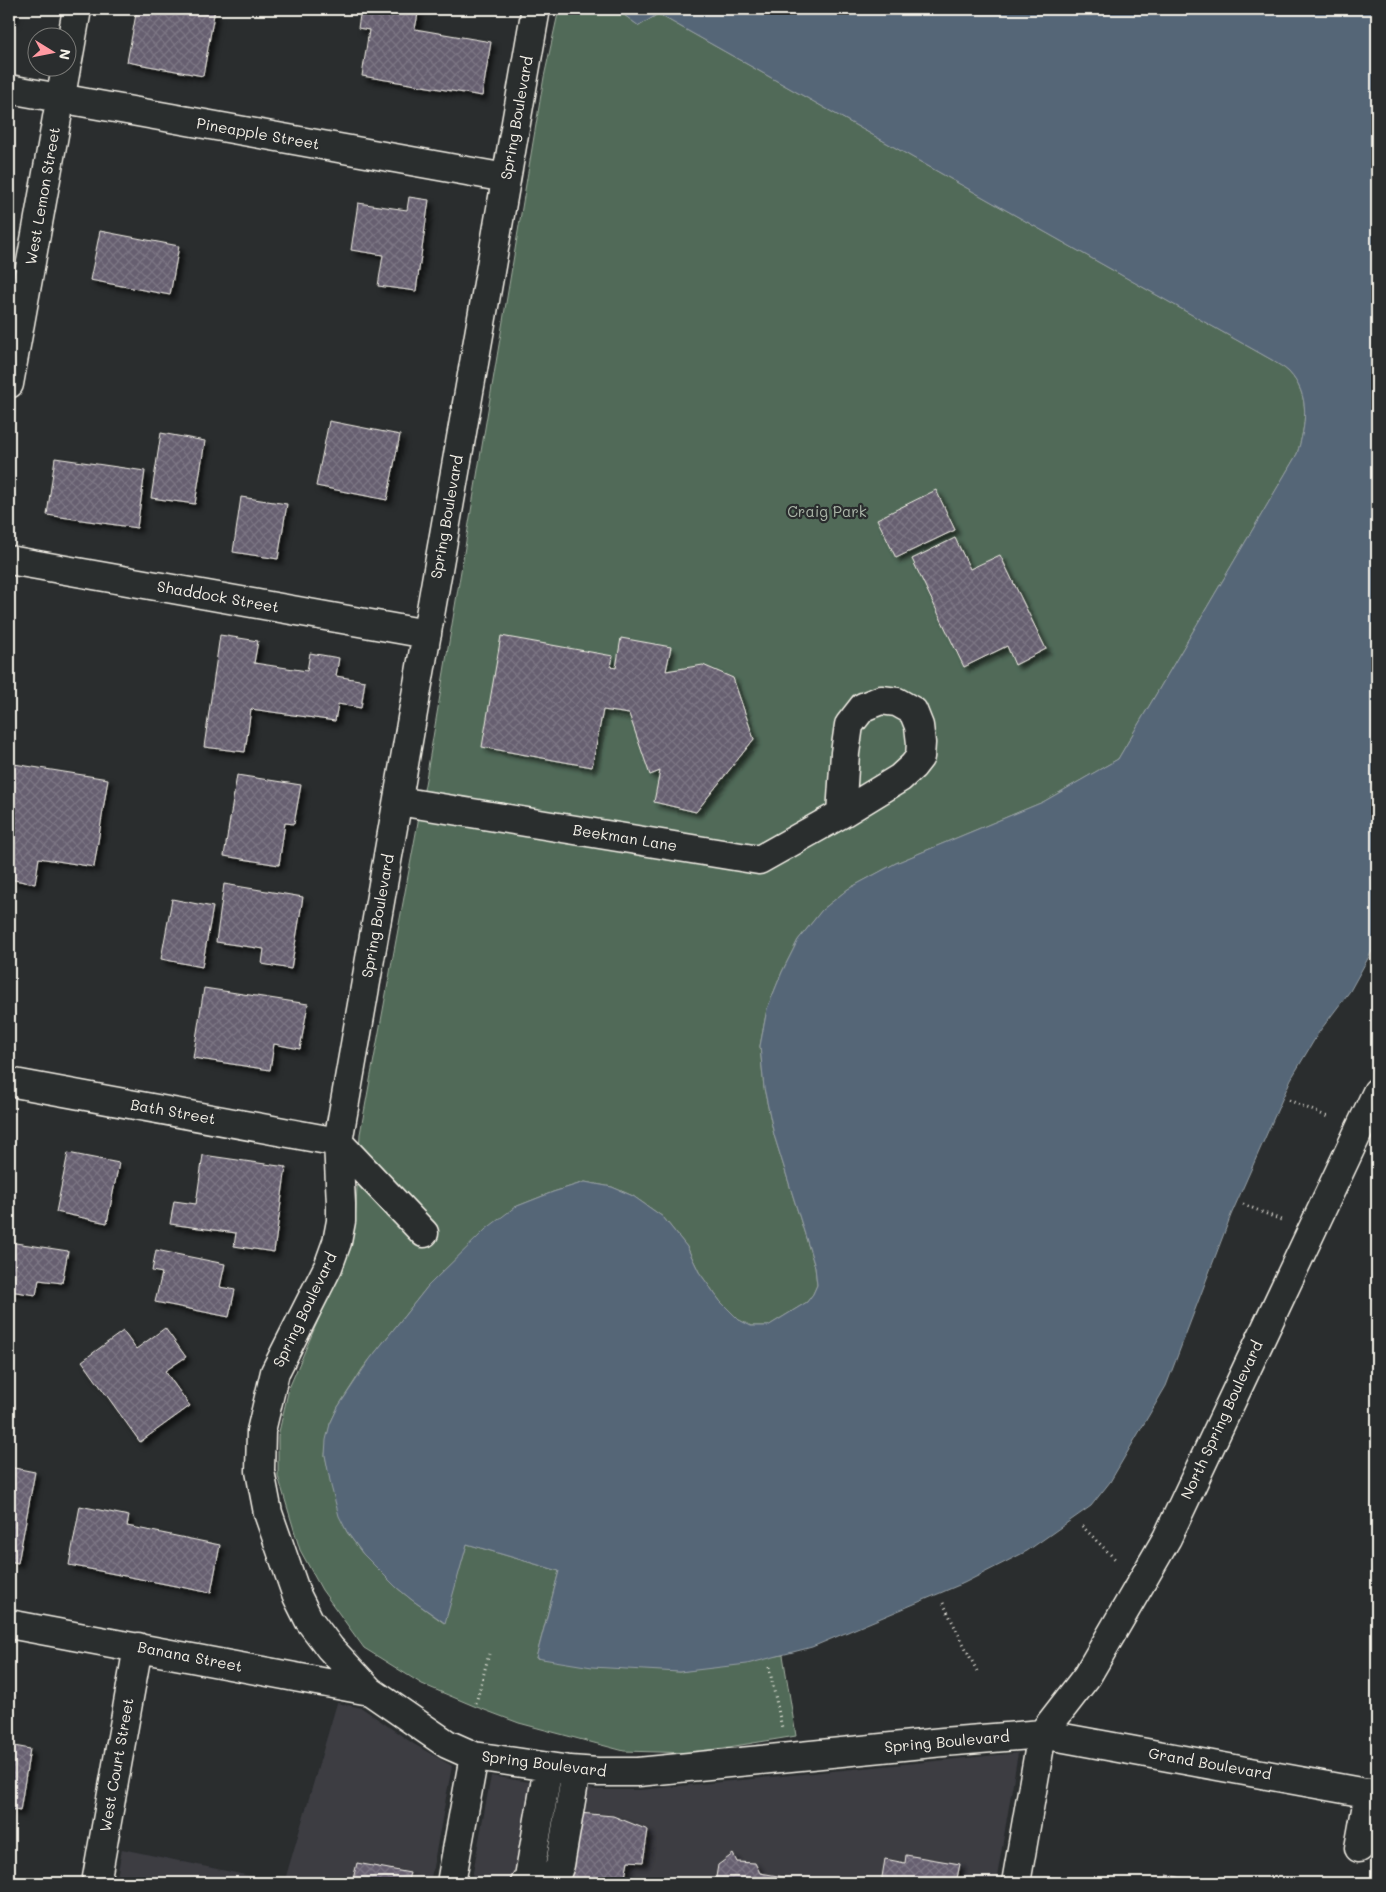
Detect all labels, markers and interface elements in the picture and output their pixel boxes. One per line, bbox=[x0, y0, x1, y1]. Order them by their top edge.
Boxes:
north arrow bbox=[28, 28, 78, 78]
text: N bbox=[55, 47, 76, 61]
street label: Spring Boulevard bbox=[495, 54, 537, 181]
street label: Pineapple Street bbox=[195, 112, 321, 154]
street label: West Lemon Street bbox=[20, 125, 64, 267]
street label: Spring Boulevard bbox=[425, 453, 467, 580]
park label: Craig Park bbox=[787, 501, 867, 521]
street label: Shaddock Street bbox=[156, 575, 281, 617]
street label: Beekman Lane bbox=[572, 819, 679, 855]
street label: Spring Boulevard bbox=[356, 852, 398, 979]
street label: Bath Street bbox=[129, 1094, 217, 1128]
street label: Spring Boulevard bbox=[268, 1249, 341, 1370]
street label: North Spring Boulevard bbox=[1176, 1337, 1267, 1502]
street label: Banana Street bbox=[136, 1636, 244, 1676]
street label: West Court Street bbox=[94, 1696, 138, 1833]
street label: Spring Boulevard bbox=[884, 1726, 1010, 1756]
street label: Grand Boulevard bbox=[1147, 1742, 1273, 1784]
street label: Spring Boulevard bbox=[481, 1745, 608, 1781]

